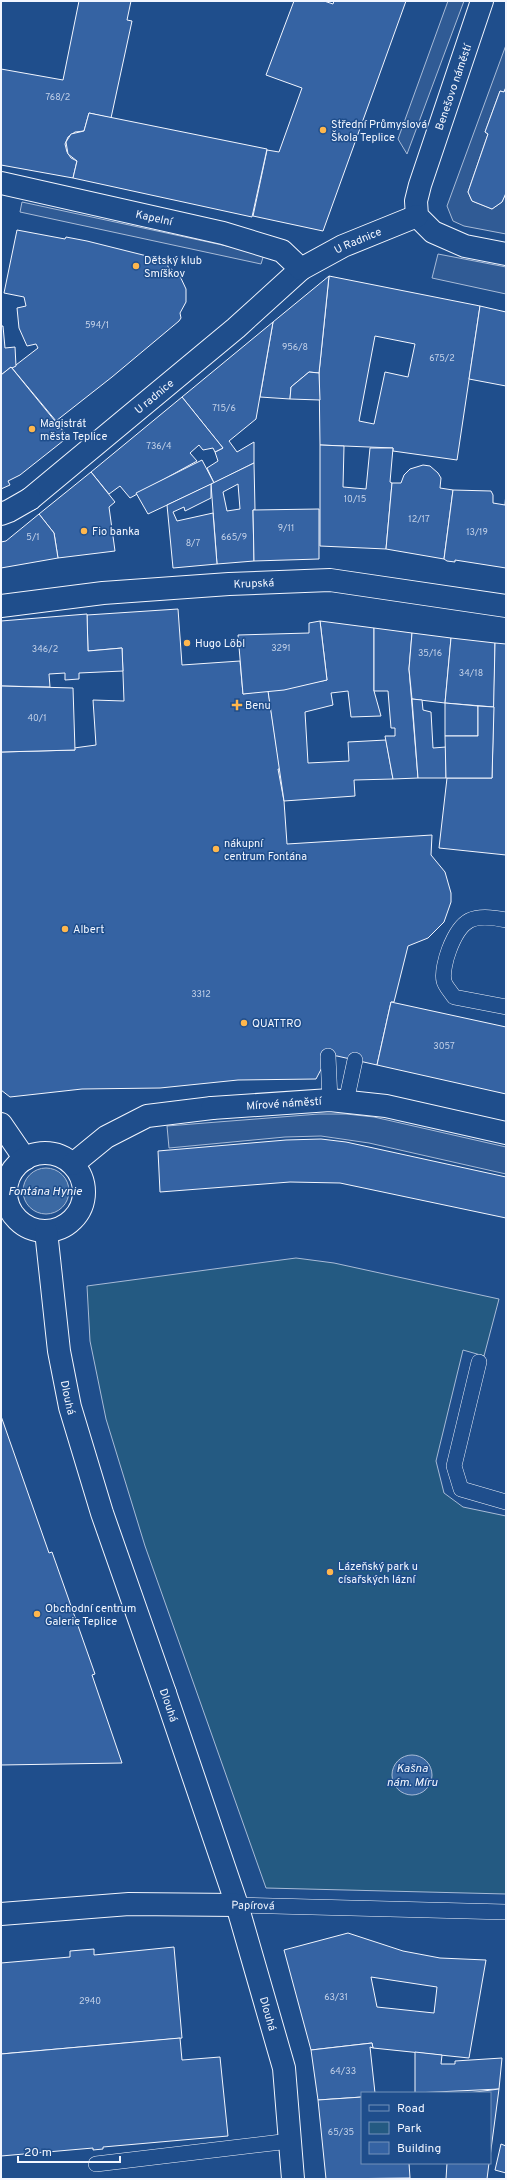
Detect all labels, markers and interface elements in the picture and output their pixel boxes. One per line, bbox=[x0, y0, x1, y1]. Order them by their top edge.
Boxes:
street label: Benešovo náměstí bbox=[433, 41, 476, 132]
house number: 768/2 bbox=[46, 92, 70, 103]
place label: Střední Průmyslová Škola Teplice bbox=[331, 118, 427, 145]
marker: Střední Průmyslová Škola Teplice bbox=[318, 125, 328, 135]
street label: Kapelní bbox=[134, 208, 175, 230]
street label: U Radnice bbox=[332, 225, 384, 258]
place label: Dětský klub Smíškov bbox=[144, 254, 202, 281]
marker: Dětský klub Smíškov bbox=[131, 261, 141, 271]
house number: 594/1 bbox=[85, 320, 109, 331]
house number: 956/8 bbox=[282, 342, 308, 353]
house number: 675/2 bbox=[429, 353, 455, 364]
street label: U radnice bbox=[132, 377, 177, 417]
house number: 715/6 bbox=[212, 403, 236, 414]
place label: Magistrát města Teplice bbox=[40, 417, 107, 444]
marker: Magistrát města Teplice bbox=[27, 424, 37, 434]
house number: 736/4 bbox=[146, 441, 172, 452]
house number: 10/15 bbox=[344, 494, 366, 505]
house number: 12/17 bbox=[408, 514, 430, 525]
house number: 9/11 bbox=[278, 523, 294, 534]
place label: Fio banka bbox=[92, 525, 140, 539]
marker: Fio banka bbox=[79, 526, 89, 536]
house number: 13/19 bbox=[466, 527, 488, 538]
house number: 5/1 bbox=[26, 532, 40, 543]
house number: 665/9 bbox=[221, 532, 247, 543]
house number: 8/7 bbox=[186, 538, 201, 549]
street label: Krupská bbox=[233, 576, 275, 592]
place label: Hugo Löbl bbox=[195, 637, 245, 651]
marker: Hugo Löbl bbox=[182, 638, 192, 648]
house number: 3291 bbox=[271, 643, 291, 654]
house number: 346/2 bbox=[32, 644, 58, 655]
house number: 35/16 bbox=[418, 648, 442, 659]
house number: 34/18 bbox=[459, 668, 483, 679]
place label: Benu bbox=[245, 699, 271, 713]
marker: Benu bbox=[232, 700, 242, 710]
house number: 40/1 bbox=[27, 713, 47, 724]
place label: nákupní centrum Fontána bbox=[224, 837, 307, 864]
marker: nákupní centrum Fontána bbox=[211, 844, 221, 854]
place label: Albert bbox=[73, 923, 104, 937]
marker: Albert bbox=[60, 924, 70, 934]
house number: 3312 bbox=[191, 989, 211, 1000]
place label: QUATTRO bbox=[252, 1017, 302, 1031]
marker: QUATTRO bbox=[239, 1018, 249, 1028]
house number: 3057 bbox=[433, 1041, 455, 1052]
street label: Mírové náměstí bbox=[246, 1095, 323, 1114]
water label: Fontána Hynie bbox=[8, 1184, 83, 1200]
street label: Dlouhá bbox=[57, 1379, 78, 1417]
place label: Lázeňský park u císařských lázní bbox=[338, 1560, 418, 1587]
marker: Lázeňský park u císařských lázní bbox=[325, 1567, 335, 1577]
place label: Obchodní centrum Galerie Teplice bbox=[45, 1602, 136, 1629]
marker: Obchodní centrum Galerie Teplice bbox=[32, 1609, 42, 1619]
street label: Dlouhá bbox=[156, 1687, 180, 1724]
water label: Kašna nám. Míru bbox=[386, 1761, 438, 1791]
street label: Papírová bbox=[231, 1899, 275, 1913]
house number: 63/31 bbox=[324, 1992, 348, 2003]
street label: Dlouhá bbox=[256, 1995, 279, 2033]
house number: 2940 bbox=[79, 1996, 101, 2007]
house number: 64/33 bbox=[330, 2066, 356, 2077]
legend bbox=[361, 2092, 491, 2164]
text: Road bbox=[397, 2101, 425, 2117]
text: Park bbox=[397, 2121, 422, 2137]
house number: 65/35 bbox=[328, 2127, 354, 2138]
scale bar bbox=[18, 2138, 120, 2164]
text: Building bbox=[397, 2141, 441, 2157]
text: 20 m bbox=[24, 2145, 52, 2161]

